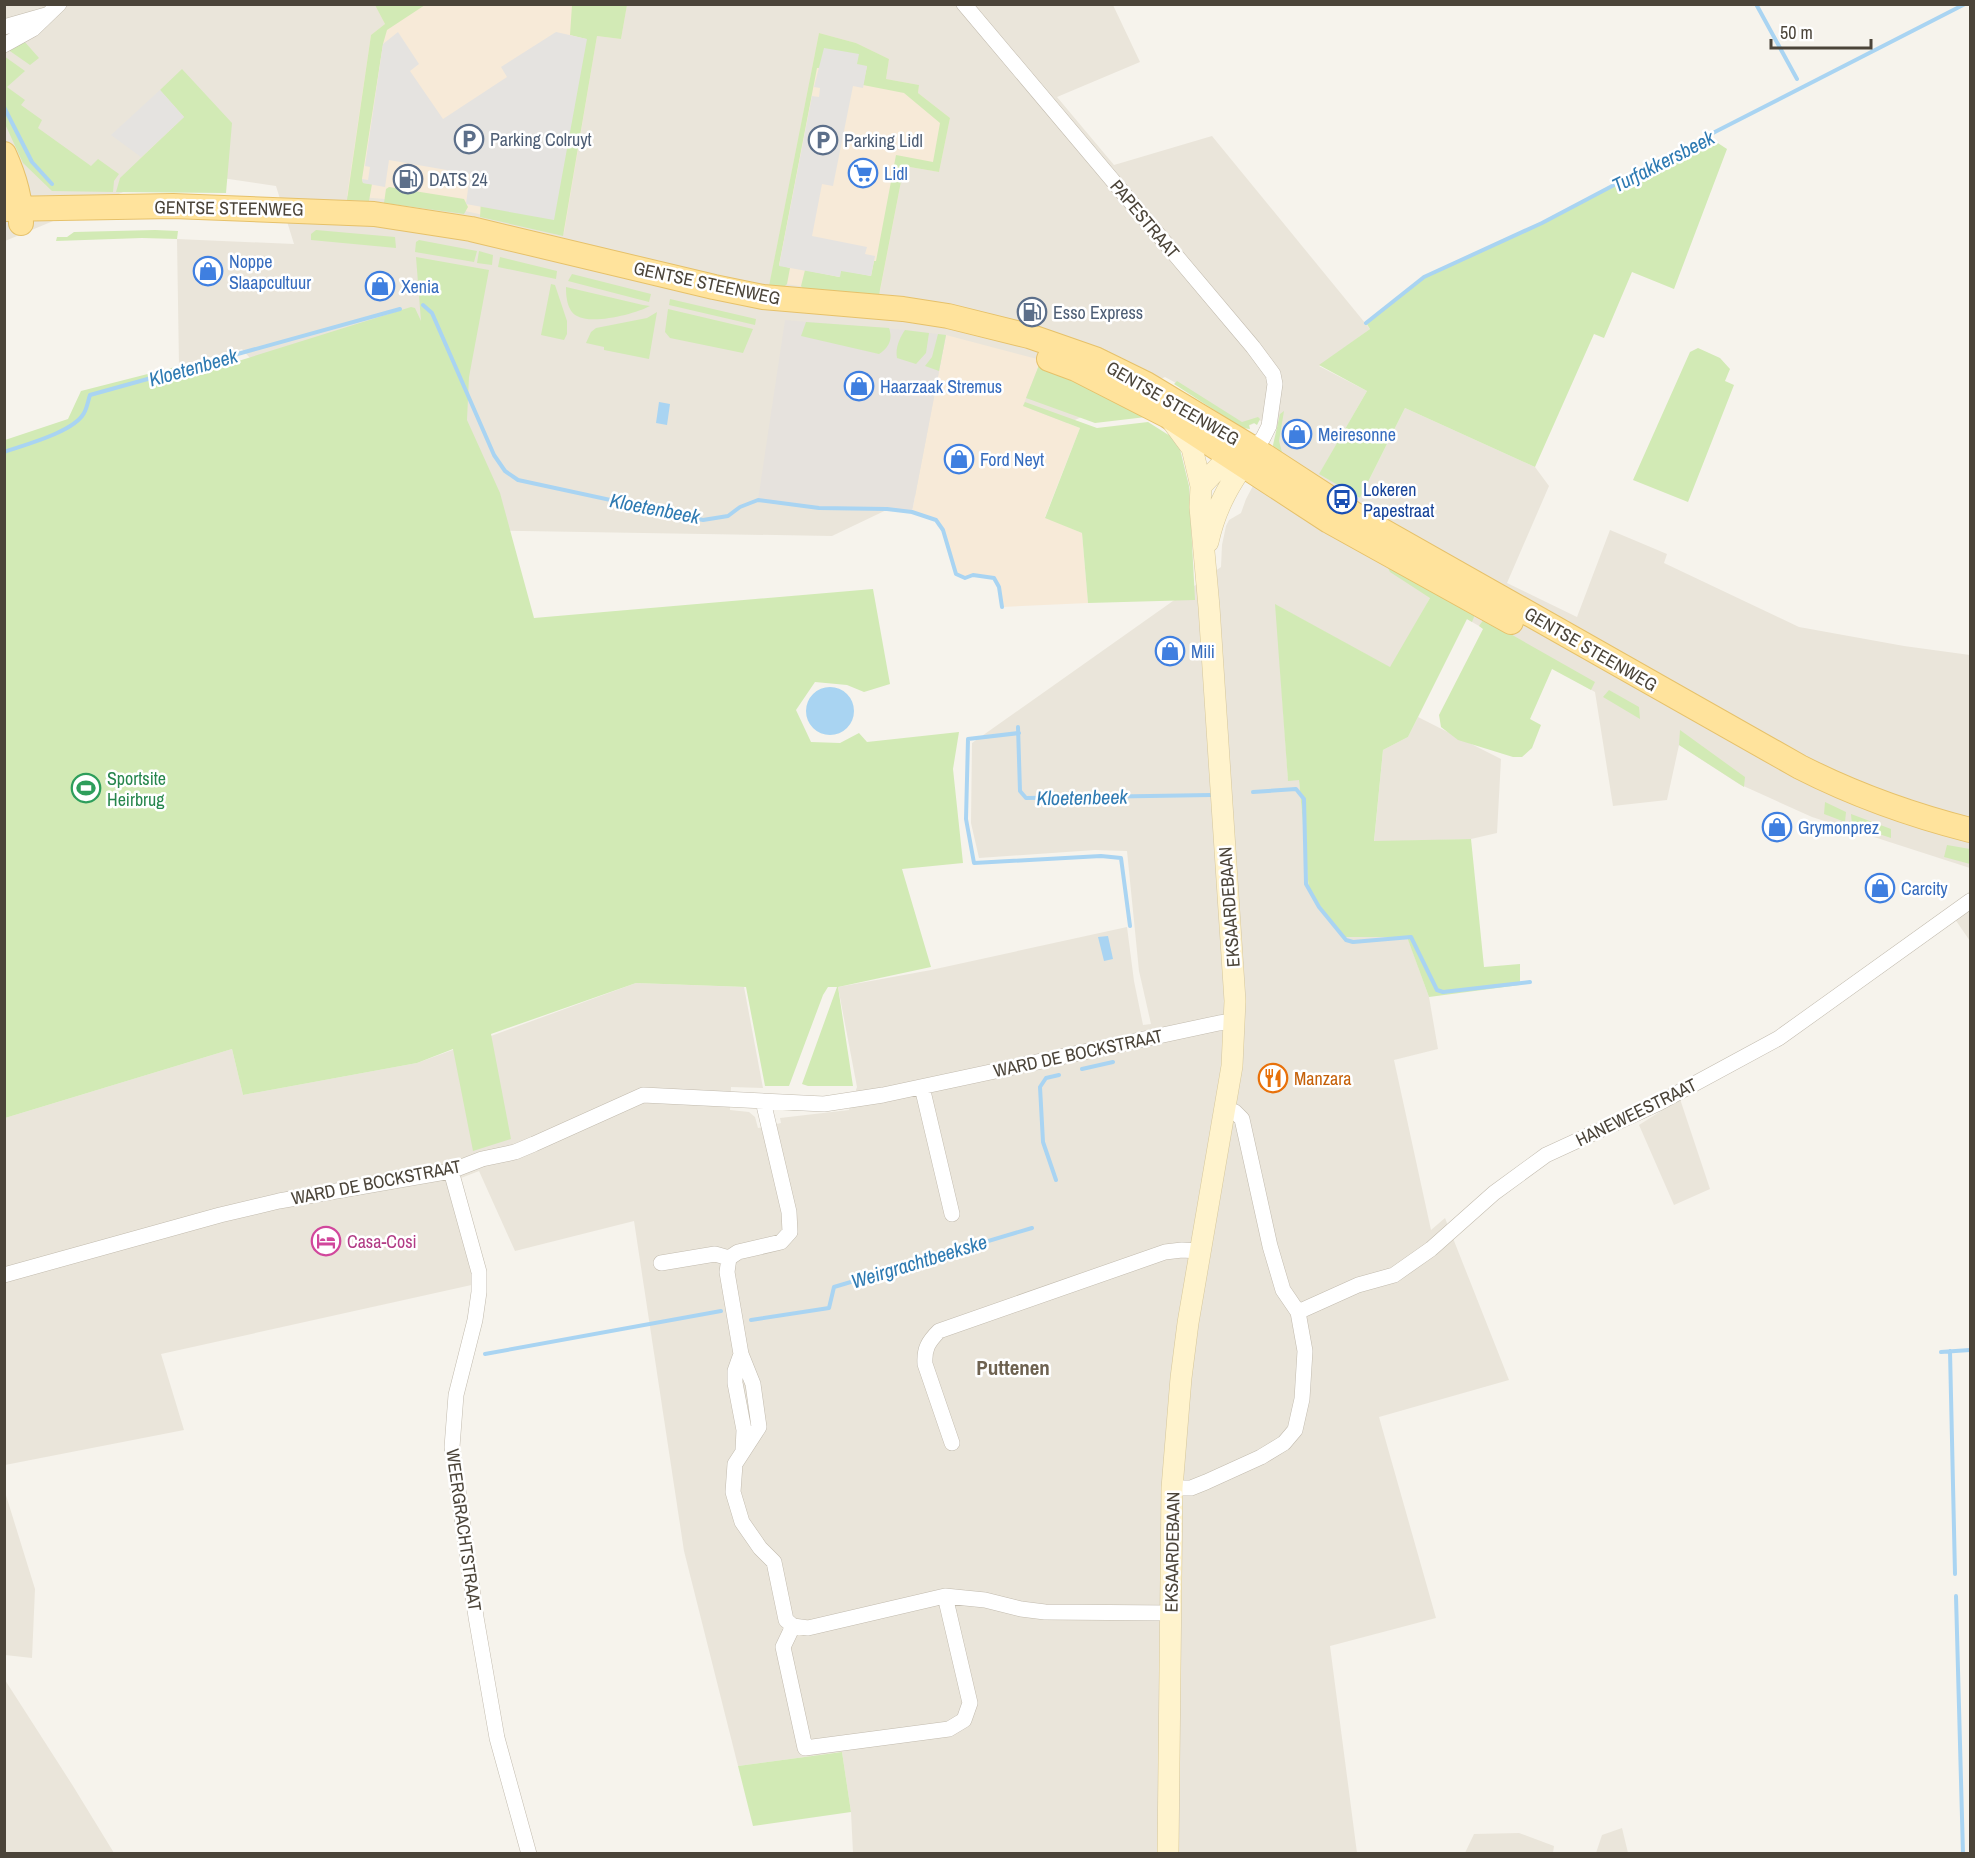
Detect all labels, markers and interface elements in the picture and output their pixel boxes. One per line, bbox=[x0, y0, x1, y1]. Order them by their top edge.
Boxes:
scale bar bbox=[1771, 12, 1872, 50]
text: 50 m bbox=[1780, 20, 1813, 45]
parking icon: Parking Colruyt bbox=[453, 123, 485, 155]
water label: Turfakkersbeek bbox=[1607, 123, 1720, 198]
parking icon: Parking Lidl bbox=[807, 124, 839, 156]
place label: Parking Colruyt bbox=[490, 127, 592, 152]
place label: Parking Lidl bbox=[844, 128, 923, 153]
supermarket icon: Lidl bbox=[847, 157, 879, 189]
place label: Lidl bbox=[884, 161, 908, 186]
fuel station icon: DATS 24 bbox=[392, 163, 424, 195]
place label: DATS 24 bbox=[429, 167, 488, 192]
street label: PAPESTRAAT bbox=[1105, 174, 1185, 264]
street label: GENTSE STEENWEG bbox=[154, 194, 304, 222]
place label: Noppe Slaapcultuur bbox=[229, 249, 311, 295]
shop icon: Noppe Slaapcultuur bbox=[192, 255, 224, 287]
street label: GENTSE STEENWEG bbox=[631, 255, 783, 311]
shop icon: Xenia bbox=[364, 270, 396, 302]
place label: Xenia bbox=[401, 274, 439, 299]
fuel station icon: Esso Express bbox=[1016, 296, 1048, 328]
place label: Esso Express bbox=[1053, 300, 1143, 325]
water label: Kloetenbeek bbox=[145, 341, 241, 393]
street label: GENTSE STEENWEG bbox=[1102, 355, 1244, 451]
shop icon: Haarzaak Stremus bbox=[843, 370, 875, 402]
place label: Haarzaak Stremus bbox=[880, 374, 1002, 399]
shop icon: Meiresonne bbox=[1281, 418, 1313, 450]
place label: Meiresonne bbox=[1318, 422, 1396, 447]
shop icon: Ford Neyt bbox=[943, 443, 975, 475]
place label: Ford Neyt bbox=[980, 447, 1044, 472]
place label: Lokeren Papestraat bbox=[1363, 477, 1434, 523]
bus stop icon: Lokeren Papestraat bbox=[1326, 483, 1358, 515]
water label: Kloetenbeek bbox=[608, 486, 703, 530]
street label: GENTSE STEENWEG bbox=[1520, 601, 1662, 697]
shop icon: Mili bbox=[1154, 635, 1186, 667]
place label: Mili bbox=[1191, 639, 1215, 664]
place label: Sportsite Heirbrug bbox=[107, 766, 166, 812]
sports icon: Sportsite Heirbrug bbox=[70, 772, 102, 804]
water label: Kloetenbeek bbox=[1036, 783, 1129, 811]
shop icon: Grymonprez bbox=[1761, 811, 1793, 843]
place label: Grymonprez bbox=[1798, 815, 1879, 840]
street label: EKSAARDEBAAN bbox=[1212, 846, 1246, 968]
shop icon: Carcity bbox=[1864, 872, 1896, 904]
place label: Carcity bbox=[1901, 876, 1948, 901]
street label: WARD DE BOCKSTRAAT bbox=[991, 1023, 1165, 1083]
restaurant icon: Manzara bbox=[1257, 1062, 1289, 1094]
place label: Manzara bbox=[1294, 1066, 1351, 1091]
street label: HANEWEESTRAAT bbox=[1571, 1072, 1701, 1152]
street label: WARD DE BOCKSTRAAT bbox=[289, 1153, 463, 1211]
hotel icon: Casa-Cosi bbox=[310, 1225, 342, 1257]
water label: Weirgrachtbeekske bbox=[848, 1227, 990, 1295]
place label: Casa-Cosi bbox=[347, 1229, 417, 1254]
district label: Puttenen bbox=[976, 1353, 1050, 1382]
street label: WEERGRACHTSTRAAT bbox=[440, 1447, 488, 1613]
street label: EKSAARDEBAAN bbox=[1158, 1491, 1186, 1613]

